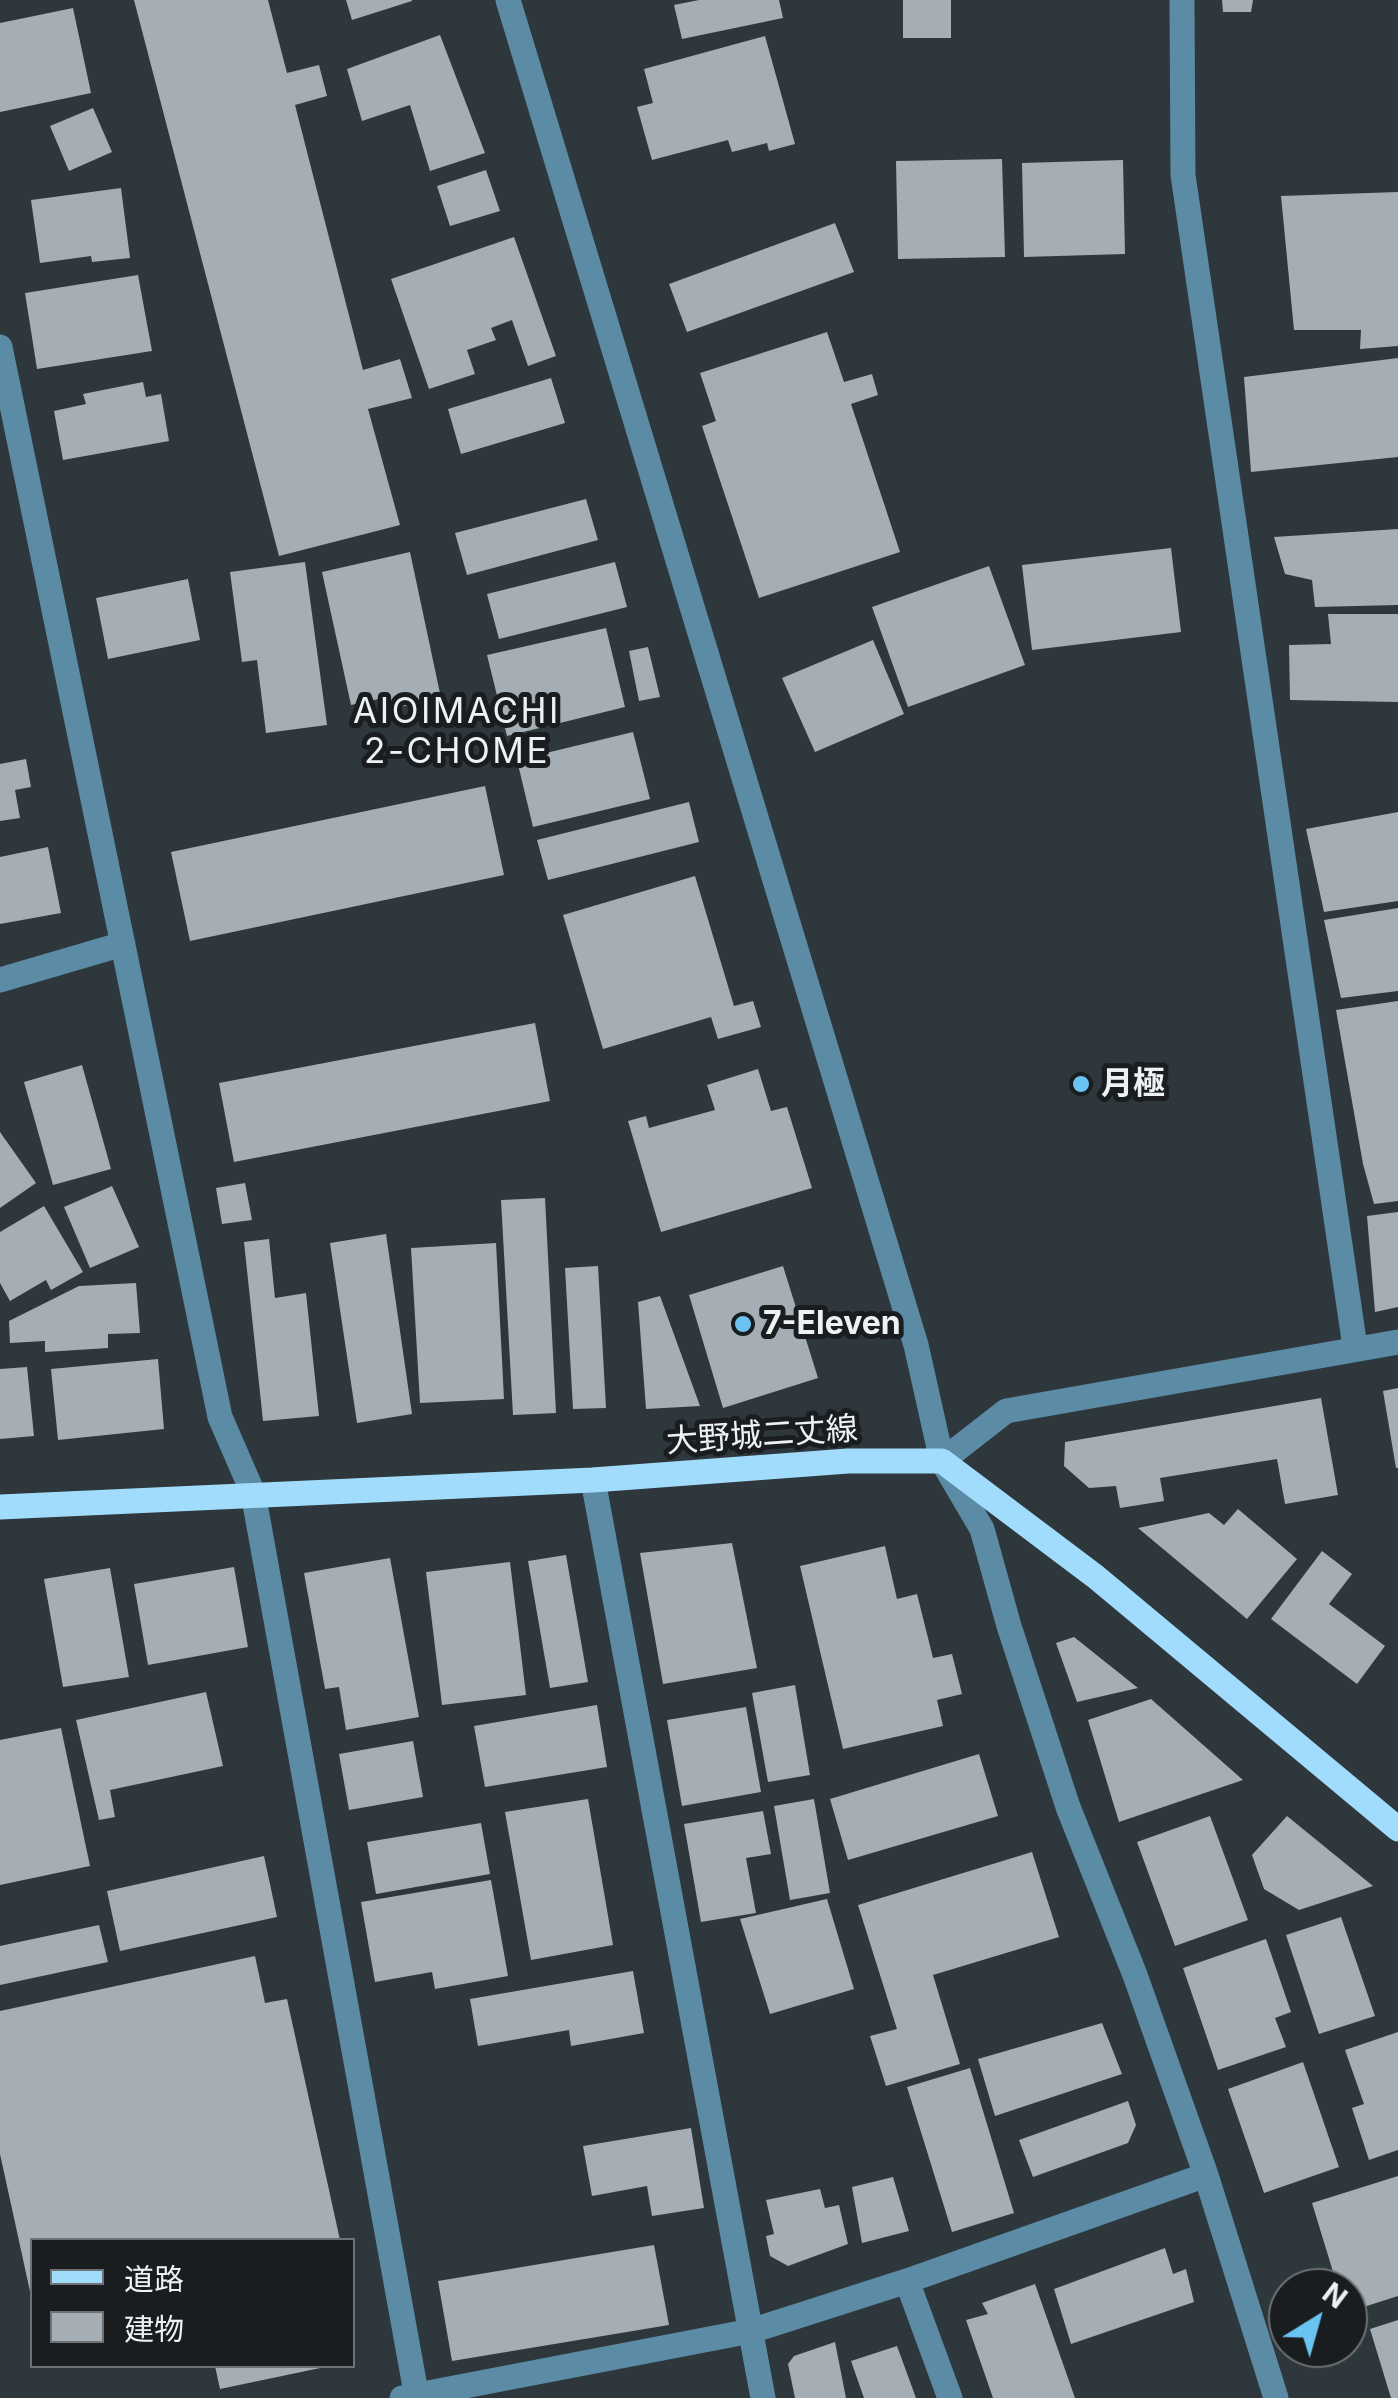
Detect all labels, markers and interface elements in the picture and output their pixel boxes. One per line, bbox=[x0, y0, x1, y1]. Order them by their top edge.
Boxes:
district label: AIOIMACHI 2-CHOME bbox=[353, 691, 561, 773]
place label: 月極 bbox=[1101, 1065, 1165, 1103]
marker: 月極 bbox=[1070, 1073, 1092, 1095]
place label: 7-Eleven bbox=[763, 1305, 901, 1343]
marker: 7-Eleven bbox=[732, 1313, 754, 1335]
street label: 大野城二丈線 bbox=[665, 1410, 859, 1462]
legend bbox=[30, 2238, 355, 2368]
text: 道路 bbox=[124, 2261, 184, 2297]
north arrow bbox=[1268, 2268, 1368, 2368]
text: N bbox=[1316, 2276, 1354, 2316]
text: 建物 bbox=[124, 2311, 184, 2347]

